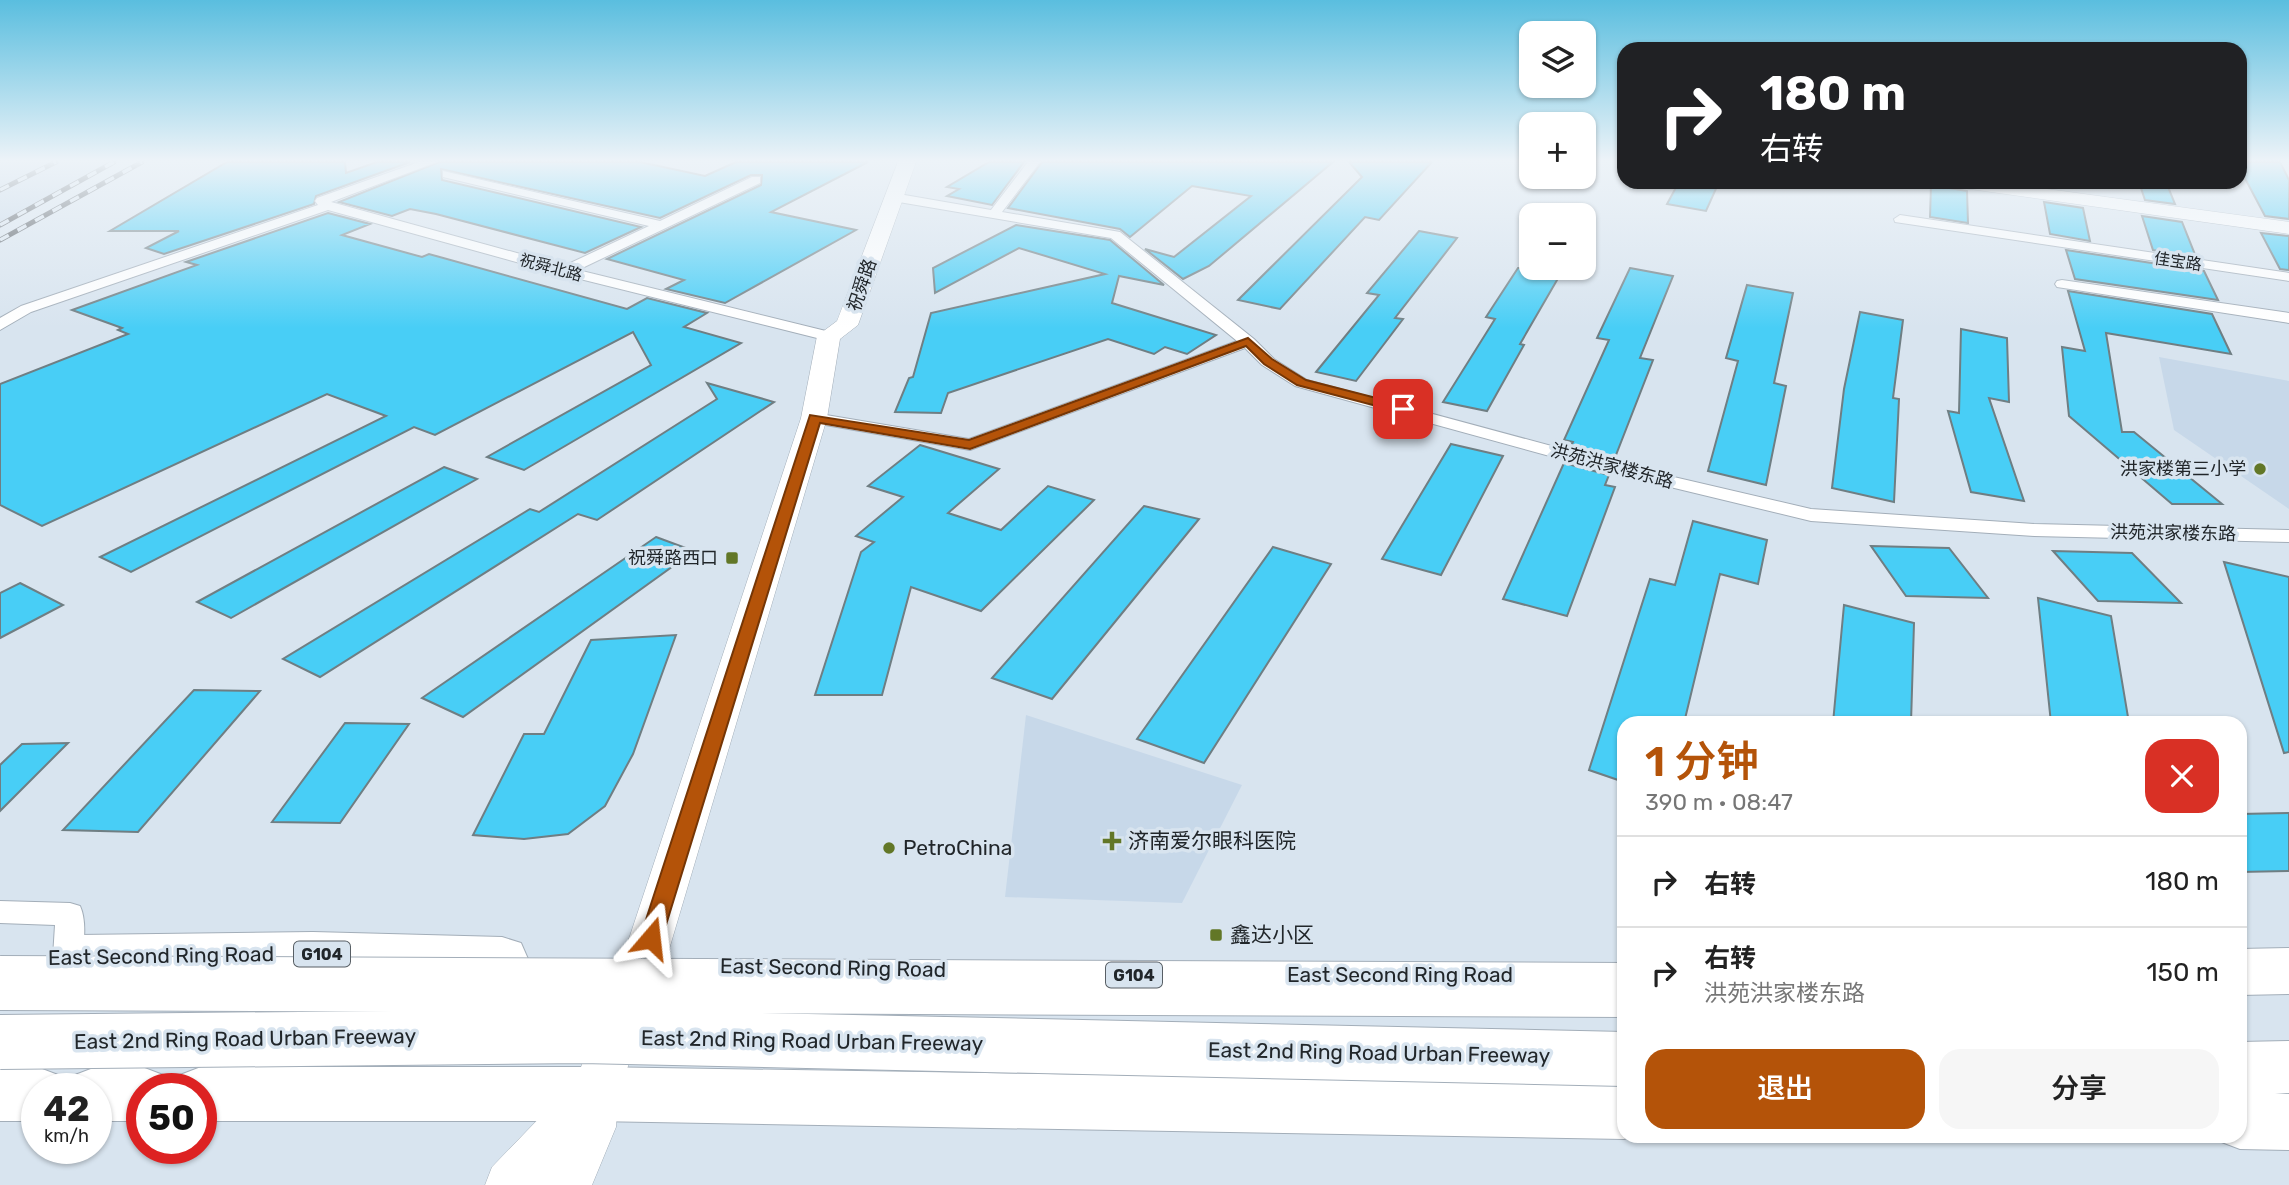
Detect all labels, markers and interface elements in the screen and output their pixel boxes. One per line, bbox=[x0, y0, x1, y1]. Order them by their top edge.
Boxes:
map controls bbox=[1519, 21, 1596, 280]
button: layers bbox=[1519, 21, 1596, 98]
text: 180 m bbox=[1760, 64, 1906, 122]
icon: right bbox=[1645, 70, 1736, 161]
button: + bbox=[1519, 112, 1596, 189]
text: 右转 bbox=[1760, 130, 1824, 168]
button: − bbox=[1519, 203, 1596, 280]
street label: 佳宝路 bbox=[2153, 249, 2203, 274]
street label: 祝舜北路 bbox=[517, 250, 584, 285]
street label: 祝舜路 bbox=[843, 256, 881, 314]
pin bbox=[1373, 379, 1433, 439]
icon: arrive bbox=[1384, 390, 1422, 428]
street label: 洪苑洪家楼东路 bbox=[1548, 439, 1676, 493]
place label: 洪家楼第三小学 bbox=[2120, 458, 2246, 480]
marker: 洪家楼第三小学 bbox=[2252, 461, 2268, 477]
street label: 洪苑洪家楼东路 bbox=[2110, 521, 2236, 545]
place label: 祝舜路西口 bbox=[628, 547, 718, 569]
marker: 祝舜路西口 bbox=[724, 550, 740, 566]
text: 1 分钟 bbox=[1645, 737, 1758, 787]
button: close bbox=[2145, 739, 2219, 813]
text: 390 m · 08:47 bbox=[1645, 788, 1793, 816]
place label: 济南爱尔眼科医院 bbox=[1128, 828, 1296, 853]
marker: 济南爱尔眼科医院 bbox=[1102, 831, 1122, 851]
place label: PetroChina bbox=[903, 835, 1012, 860]
marker: PetroChina bbox=[881, 840, 897, 856]
icon: right bbox=[1645, 863, 1683, 901]
text: 180 m bbox=[2145, 866, 2219, 897]
text: 右转 bbox=[1704, 869, 1756, 900]
position arrow bbox=[614, 901, 688, 975]
place label: 鑫达小区 bbox=[1230, 922, 1314, 947]
marker: 鑫达小区 bbox=[1208, 927, 1224, 943]
street label: East Second Ring Road bbox=[48, 941, 274, 970]
road number: G104 bbox=[294, 942, 350, 966]
text: 右转 bbox=[1704, 943, 1756, 974]
street label: East Second Ring Road bbox=[720, 953, 946, 982]
icon: right bbox=[1645, 954, 1683, 992]
text: 150 m bbox=[2146, 957, 2219, 988]
road number: G104 bbox=[1106, 962, 1162, 987]
street label: East Second Ring Road bbox=[1287, 962, 1513, 987]
text: 洪苑洪家楼东路 bbox=[1704, 979, 1865, 1007]
street label: East 2nd Ring Road Urban Freeway bbox=[74, 1023, 417, 1054]
street label: East 2nd Ring Road Urban Freeway bbox=[641, 1025, 984, 1056]
street label: East 2nd Ring Road Urban Freeway bbox=[1208, 1037, 1551, 1068]
button: 退出 bbox=[1645, 1049, 1925, 1129]
button: 分享 bbox=[1939, 1049, 2219, 1129]
speed limit sign: 50 bbox=[126, 1073, 217, 1164]
text: 42 bbox=[43, 1088, 90, 1130]
text: km/h bbox=[44, 1125, 89, 1147]

